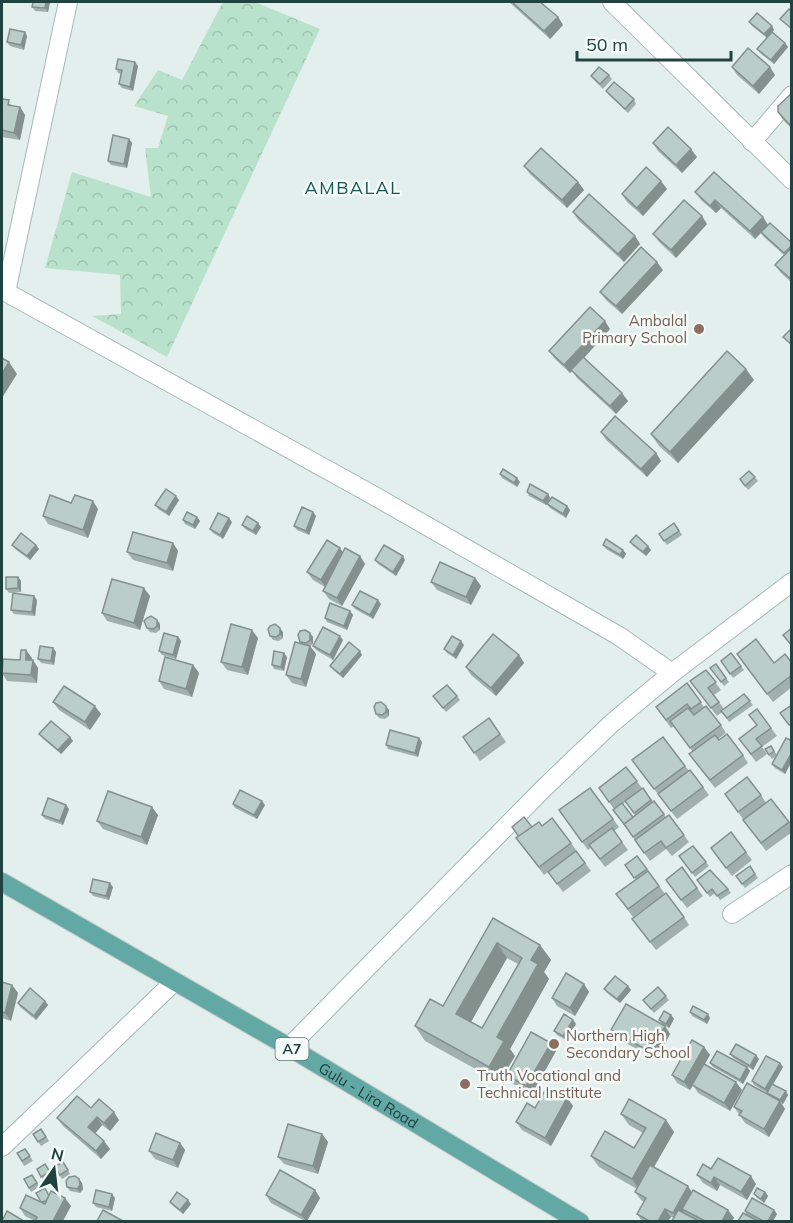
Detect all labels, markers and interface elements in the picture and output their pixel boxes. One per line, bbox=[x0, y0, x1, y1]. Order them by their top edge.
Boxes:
scale bar bbox=[577, 24, 732, 62]
text: 50 m bbox=[586, 33, 628, 56]
district label: AMBALAL bbox=[305, 176, 402, 199]
place label: Ambalal Primary School bbox=[582, 311, 687, 347]
marker: Ambalal Primary School bbox=[692, 322, 706, 336]
place label: Northern High Secondary School bbox=[566, 1026, 690, 1062]
marker: Northern High Secondary School bbox=[547, 1037, 561, 1051]
road number: A7 bbox=[276, 1038, 308, 1060]
street label: Gulu - Lira Road bbox=[315, 1058, 422, 1132]
place label: Truth Vocational and Technical Institute bbox=[477, 1066, 621, 1102]
marker: Truth Vocational and Technical Institute bbox=[458, 1077, 472, 1091]
north arrow bbox=[24, 1139, 84, 1199]
text: N bbox=[49, 1143, 66, 1166]

